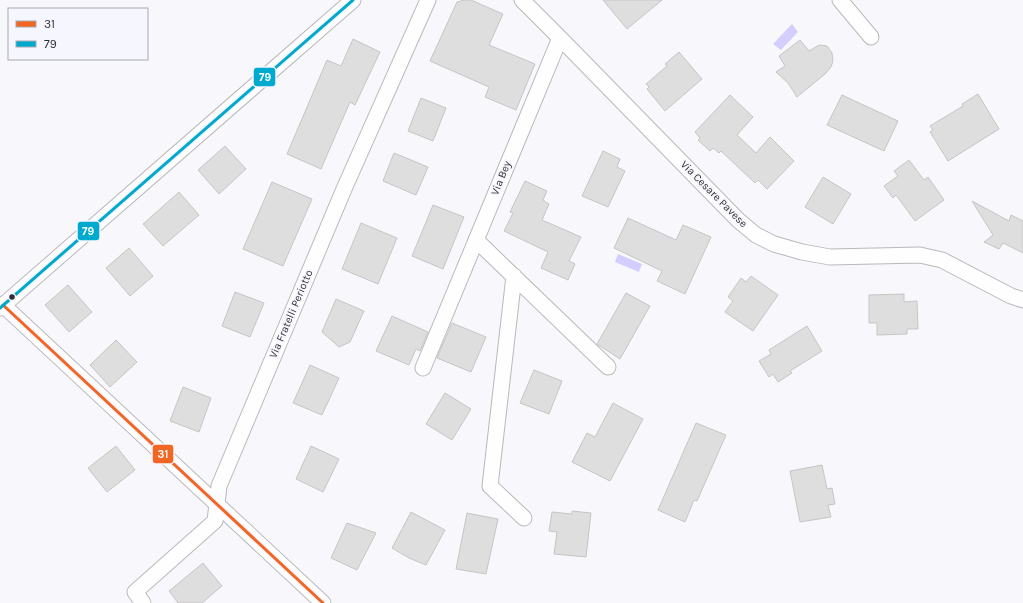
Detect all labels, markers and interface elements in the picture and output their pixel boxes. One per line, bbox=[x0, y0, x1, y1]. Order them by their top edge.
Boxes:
legend bbox=[8, 8, 148, 60]
text: 31 bbox=[44, 17, 55, 31]
text: 79 bbox=[44, 37, 57, 51]
line badge: 79 bbox=[253, 67, 276, 87]
text: 79 bbox=[259, 71, 271, 84]
street label: Via Cesare Pavese bbox=[678, 158, 750, 230]
street label: Via Bey bbox=[488, 159, 514, 197]
line badge: 79 bbox=[77, 221, 100, 241]
text: 79 bbox=[82, 225, 94, 238]
street label: Via Fratelli Periotto bbox=[266, 268, 316, 360]
unlabelled marker bbox=[7, 292, 17, 302]
line badge: 31 bbox=[152, 444, 174, 464]
text: 31 bbox=[158, 448, 168, 461]

